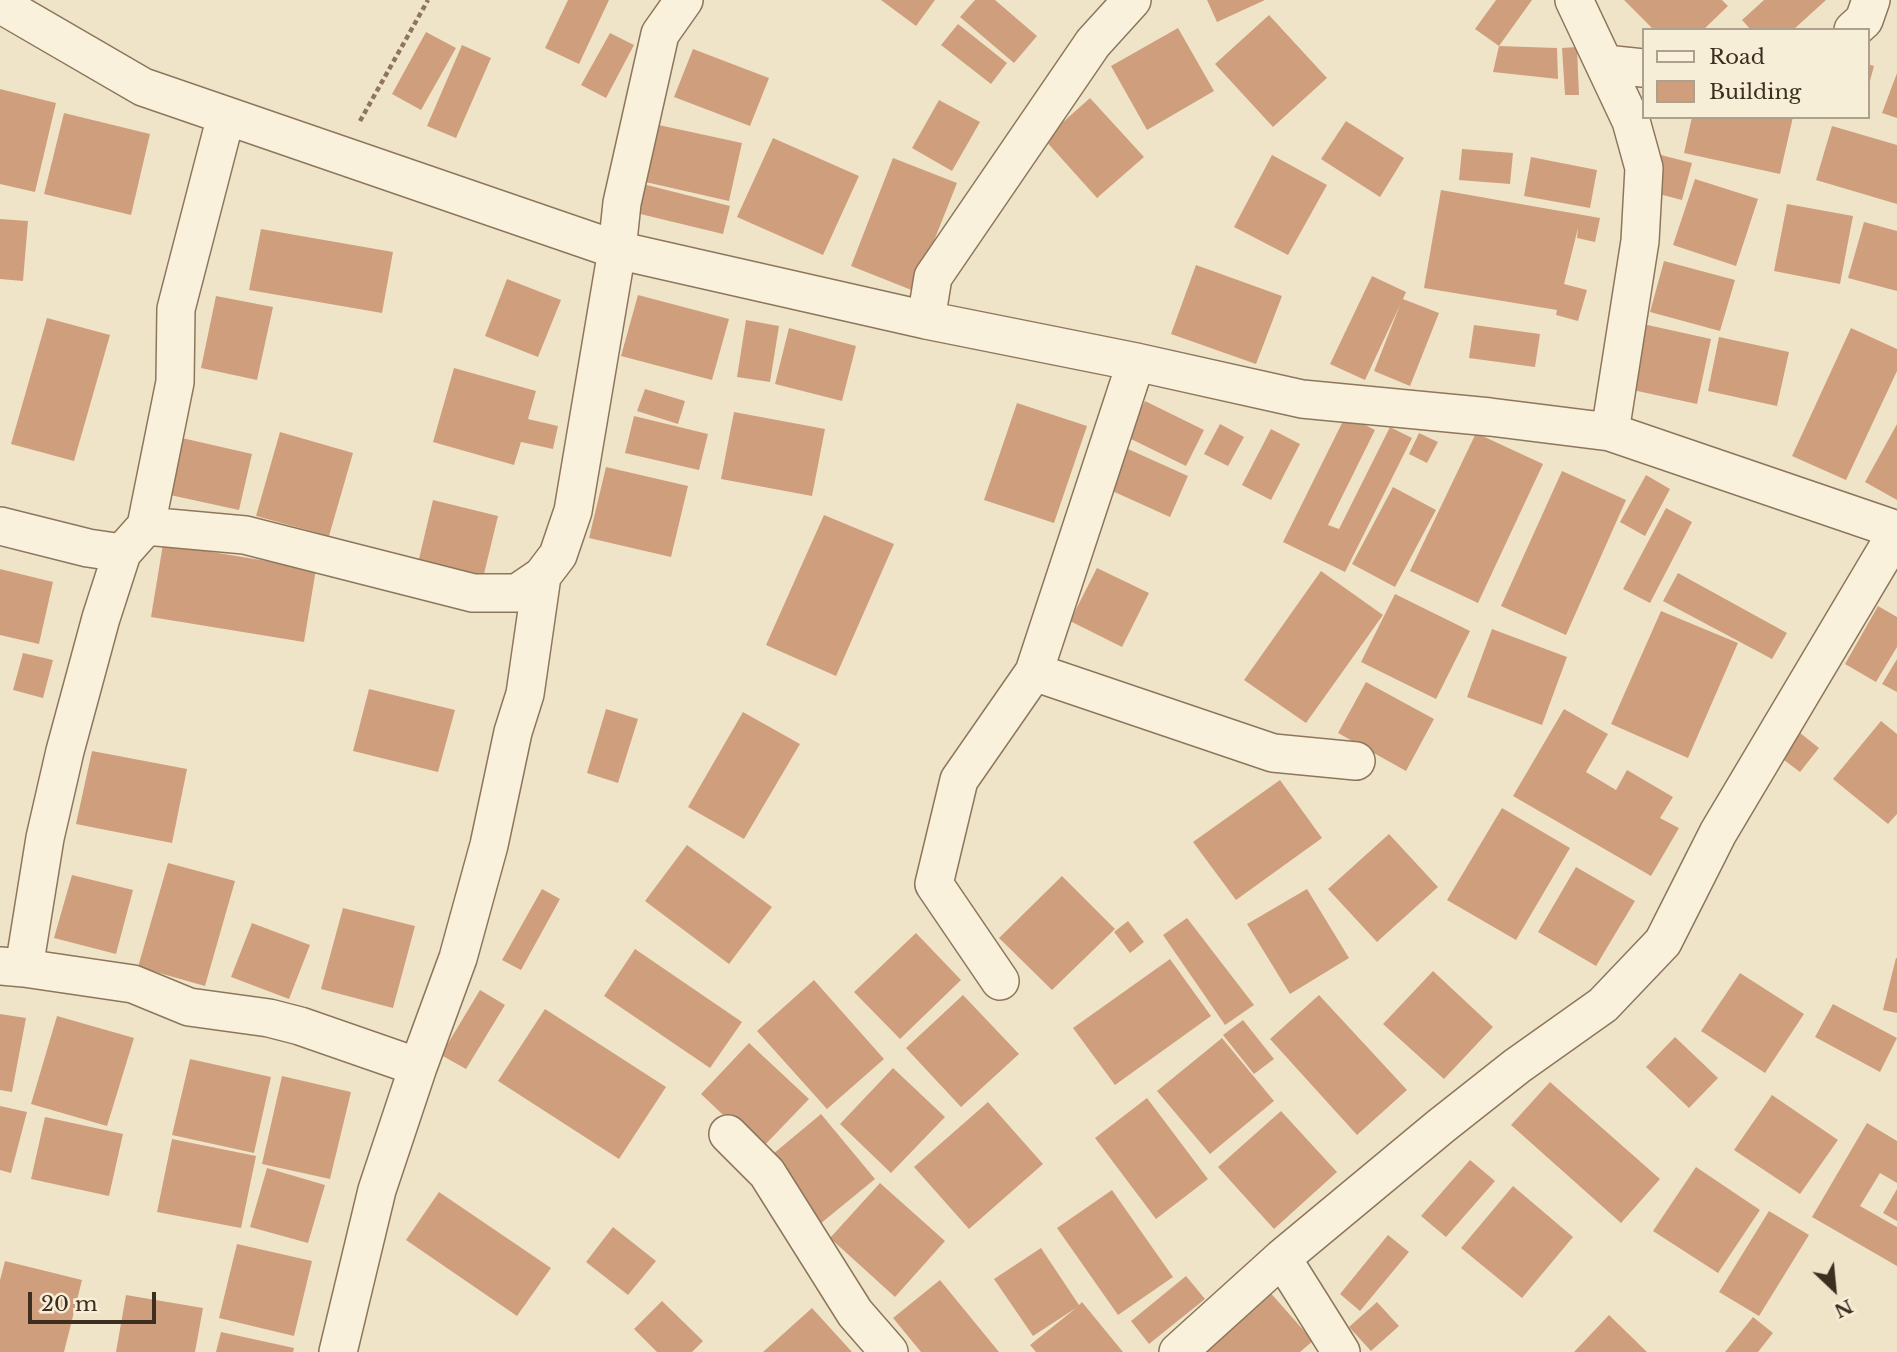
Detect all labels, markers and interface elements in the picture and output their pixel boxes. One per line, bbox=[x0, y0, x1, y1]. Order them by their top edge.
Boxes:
legend bbox=[1642, 28, 1869, 119]
text: Road bbox=[1709, 44, 1765, 70]
text: Building bbox=[1709, 79, 1801, 105]
north arrow bbox=[1799, 1254, 1869, 1324]
scale bar bbox=[32, 1278, 159, 1322]
text: 20 m bbox=[41, 1291, 98, 1317]
text: N bbox=[1830, 1294, 1856, 1323]

